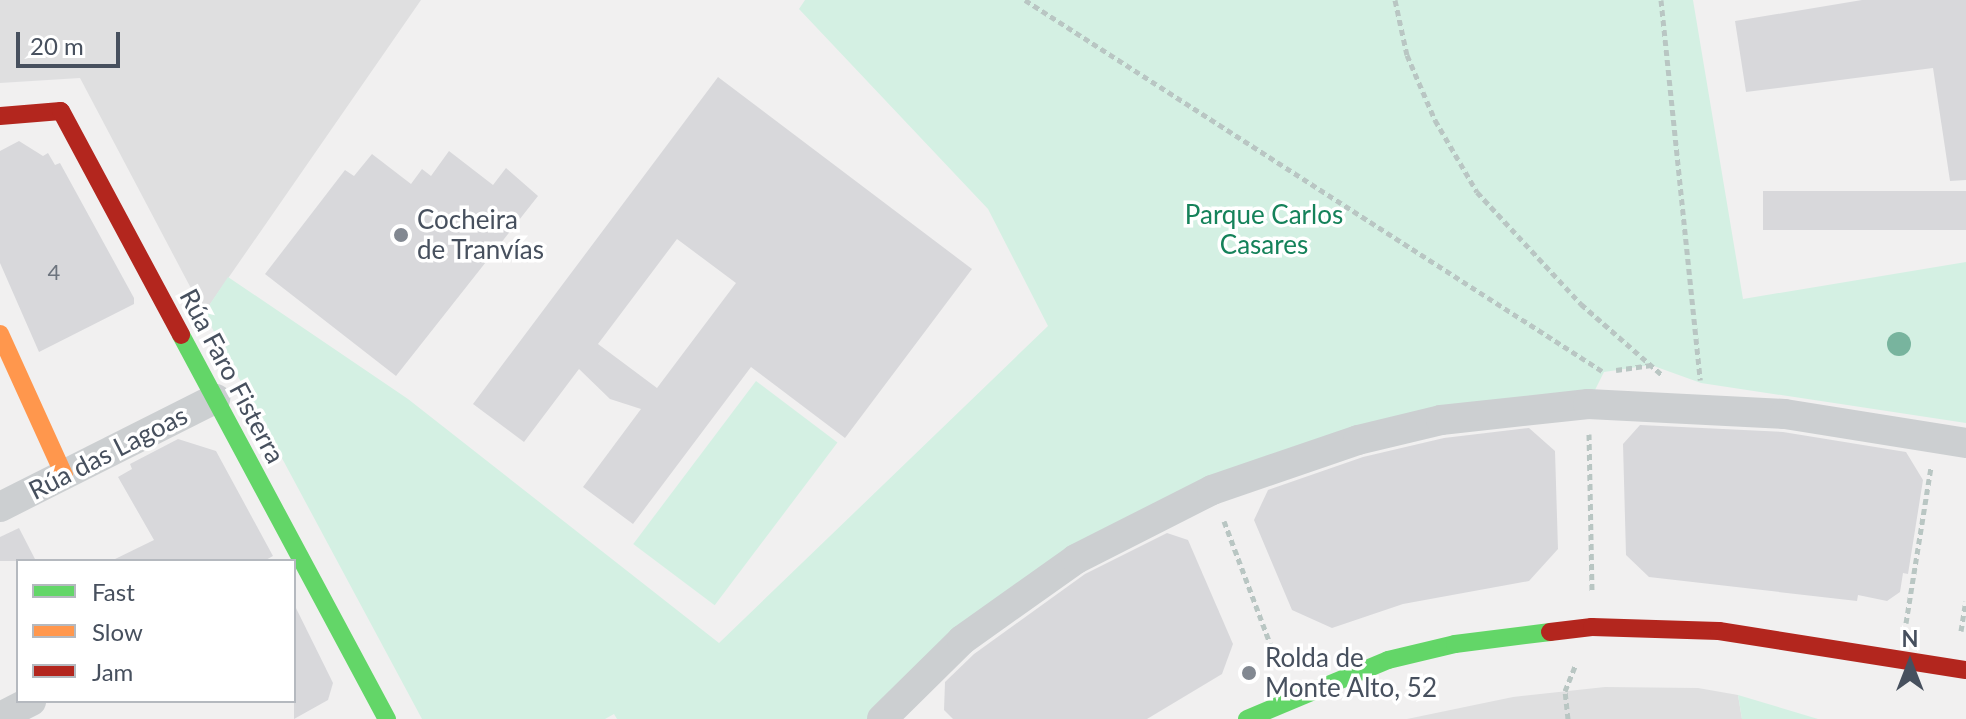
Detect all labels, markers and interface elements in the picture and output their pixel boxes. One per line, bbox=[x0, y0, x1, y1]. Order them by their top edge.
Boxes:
scale bar bbox=[20, 16, 124, 66]
text: 20 m bbox=[30, 31, 84, 60]
park label: Parque Carlos Casares bbox=[1185, 199, 1343, 260]
place label: Cocheira de Tranvías bbox=[417, 204, 545, 266]
marker: Cocheira de Tranvías bbox=[392, 226, 410, 244]
house number: 4 bbox=[48, 259, 60, 285]
street label: Rúa Faro Fisterra bbox=[173, 284, 291, 468]
street label: Rúa das Lagoas bbox=[24, 400, 192, 506]
legend bbox=[16, 559, 296, 703]
text: Fast bbox=[92, 577, 135, 606]
text: Slow bbox=[92, 617, 143, 646]
north arrow bbox=[1870, 623, 1950, 703]
text: N bbox=[1902, 625, 1918, 652]
place label: Rolda de Monte Alto, 52 bbox=[1265, 642, 1438, 704]
text: Jam bbox=[92, 657, 133, 686]
marker: Rolda de Monte Alto, 52 bbox=[1240, 664, 1258, 682]

